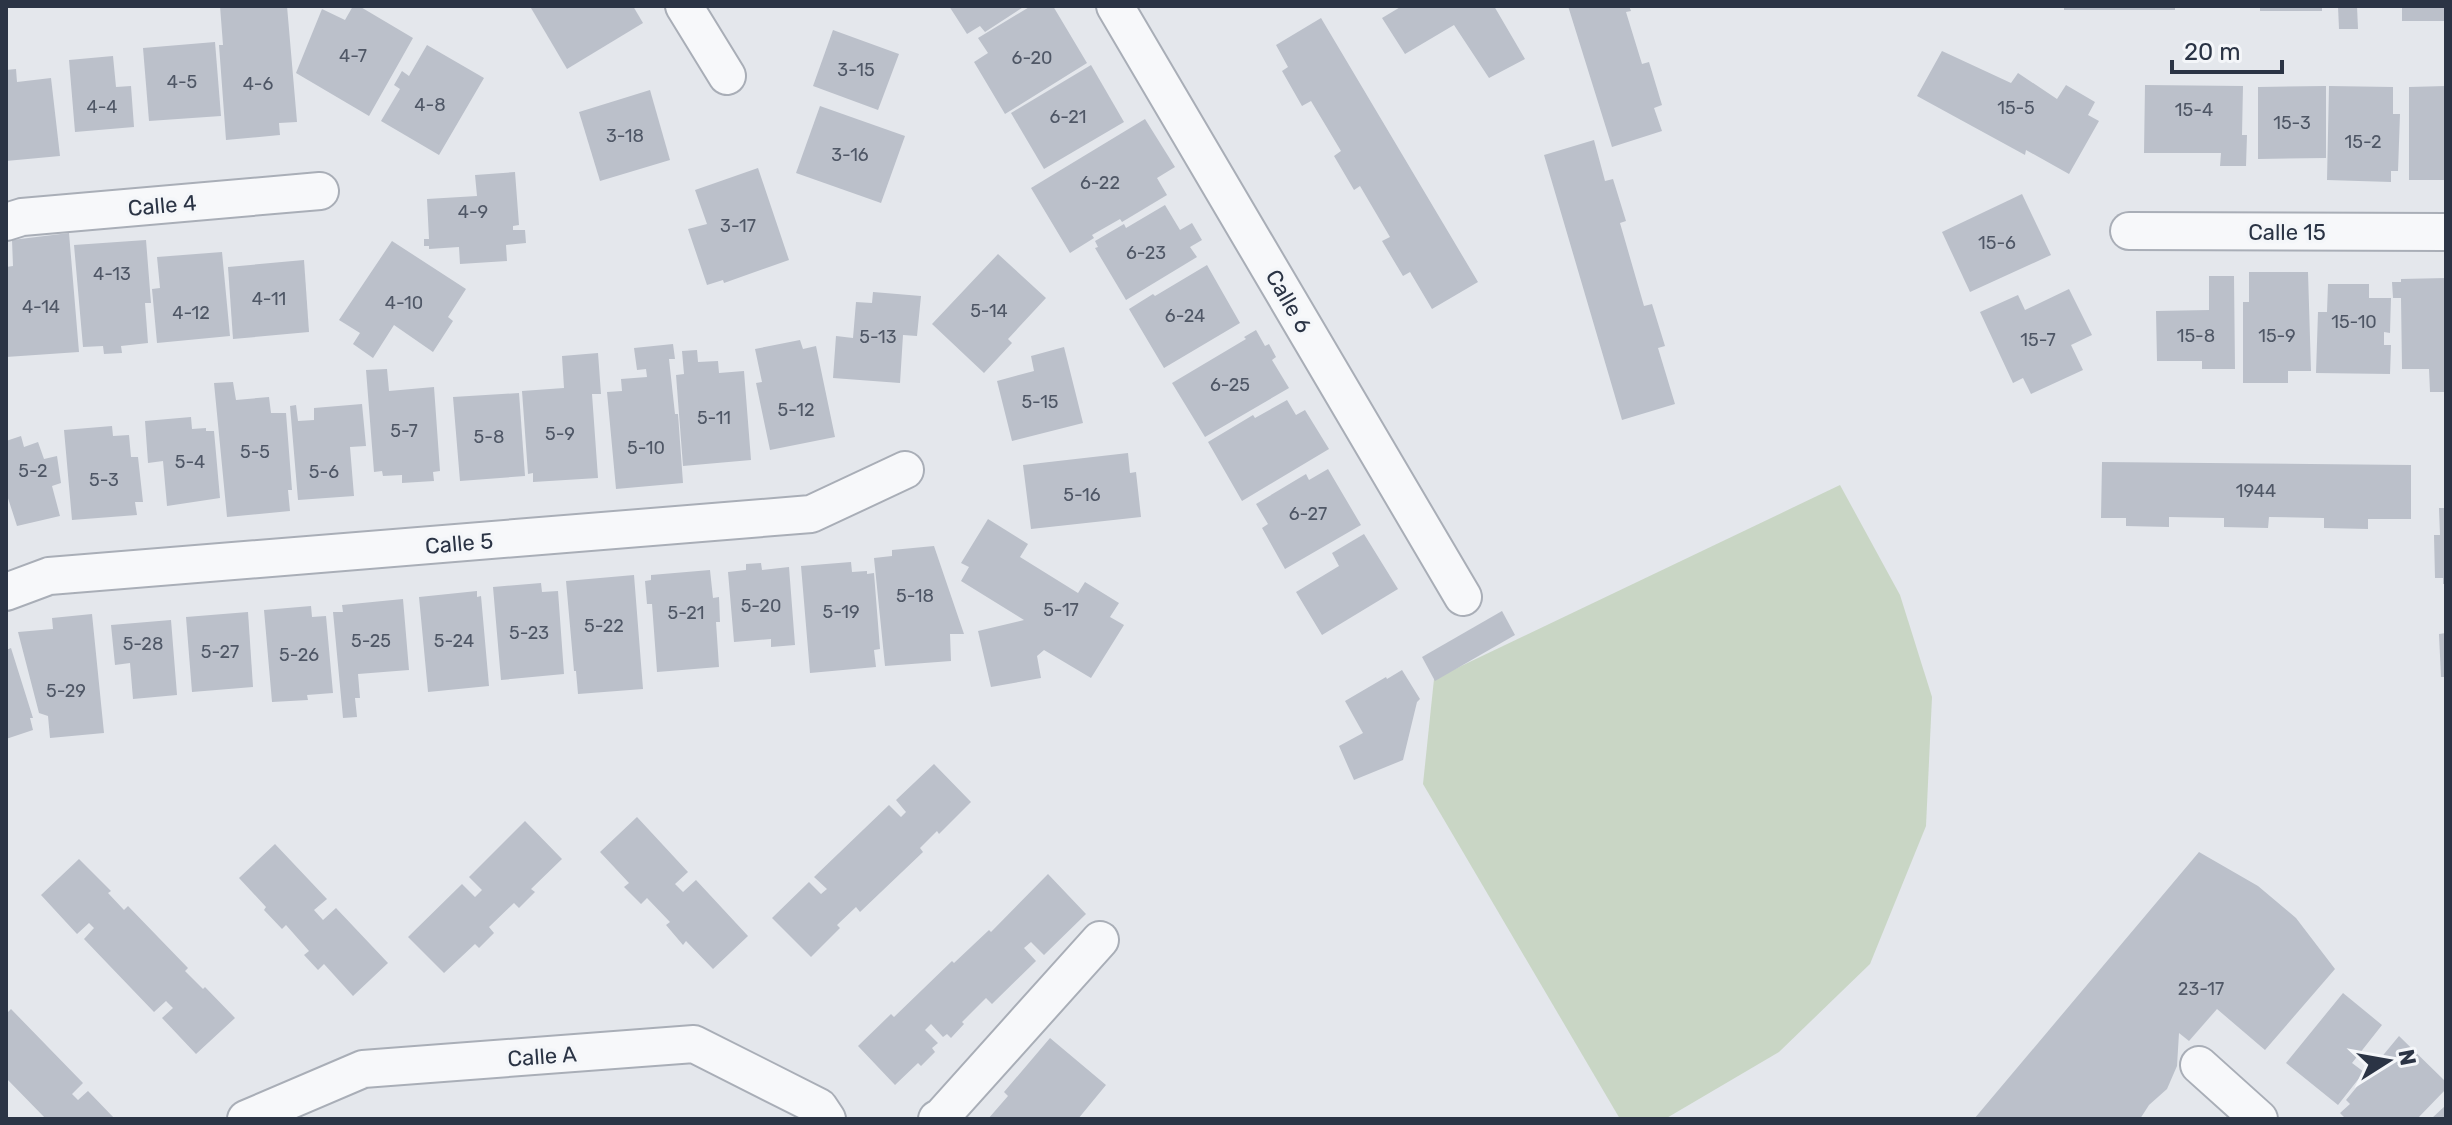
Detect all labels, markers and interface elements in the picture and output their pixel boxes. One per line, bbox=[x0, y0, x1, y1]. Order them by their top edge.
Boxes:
scale bar bbox=[2172, 24, 2282, 74]
text: 20 m bbox=[2184, 38, 2241, 66]
house number: 4-7 bbox=[339, 45, 367, 67]
house number: 6-20 bbox=[1012, 47, 1052, 69]
house number: 3-15 bbox=[837, 59, 875, 81]
house number: 4-5 bbox=[167, 71, 197, 93]
house number: 4-6 bbox=[243, 73, 274, 95]
house number: 4-8 bbox=[414, 94, 446, 116]
house number: 4-4 bbox=[86, 96, 118, 118]
house number: 15-5 bbox=[1997, 97, 2035, 119]
house number: 15-4 bbox=[2175, 99, 2213, 121]
house number: 6-21 bbox=[1049, 106, 1087, 128]
house number: 15-3 bbox=[2273, 112, 2311, 134]
house number: 3-18 bbox=[606, 125, 644, 147]
house number: 15-2 bbox=[2345, 131, 2381, 153]
house number: 3-16 bbox=[831, 144, 869, 166]
house number: 6-22 bbox=[1080, 172, 1120, 194]
street label: Calle 4 bbox=[127, 189, 198, 222]
house number: 4-9 bbox=[458, 201, 488, 223]
house number: 3-17 bbox=[720, 215, 756, 237]
street label: Calle 15 bbox=[2248, 219, 2326, 246]
house number: 15-6 bbox=[1978, 232, 2016, 254]
house number: 6-23 bbox=[1126, 242, 1166, 264]
house number: 4-13 bbox=[93, 263, 131, 285]
street label: Calle 6 bbox=[1260, 265, 1317, 338]
house number: 4-11 bbox=[252, 288, 286, 310]
house number: 4-10 bbox=[385, 292, 423, 314]
house number: 4-14 bbox=[22, 296, 60, 318]
house number: 5-14 bbox=[970, 300, 1008, 322]
house number: 4-12 bbox=[172, 302, 210, 324]
house number: 6-24 bbox=[1165, 305, 1205, 327]
house number: 15-10 bbox=[2331, 311, 2377, 333]
house number: 15-8 bbox=[2177, 325, 2215, 347]
house number: 15-9 bbox=[2258, 325, 2296, 347]
house number: 5-13 bbox=[859, 326, 897, 348]
house number: 15-7 bbox=[2020, 329, 2056, 351]
house number: 6-25 bbox=[1210, 374, 1250, 396]
house number: 5-15 bbox=[1021, 391, 1059, 413]
house number: 5-12 bbox=[777, 399, 815, 421]
house number: 5-11 bbox=[697, 407, 731, 429]
house number: 5-7 bbox=[390, 420, 418, 442]
house number: 5-9 bbox=[545, 423, 575, 445]
house number: 5-8 bbox=[474, 426, 504, 448]
house number: 5-10 bbox=[627, 437, 665, 459]
house number: 5-5 bbox=[240, 441, 270, 463]
house number: 5-4 bbox=[175, 451, 205, 473]
house number: 5-2 bbox=[18, 460, 48, 482]
house number: 5-6 bbox=[309, 461, 339, 483]
house number: 5-3 bbox=[89, 469, 119, 491]
house number: 1944 bbox=[2236, 480, 2276, 502]
house number: 5-16 bbox=[1063, 484, 1101, 506]
house number: 6-27 bbox=[1289, 503, 1327, 525]
street label: Calle 5 bbox=[424, 527, 494, 560]
house number: 5-18 bbox=[896, 585, 934, 607]
house number: 5-20 bbox=[741, 595, 781, 617]
house number: 5-17 bbox=[1043, 599, 1079, 621]
house number: 5-19 bbox=[822, 601, 860, 623]
house number: 5-21 bbox=[668, 602, 704, 624]
house number: 5-22 bbox=[584, 615, 624, 637]
house number: 5-23 bbox=[509, 622, 549, 644]
house number: 5-25 bbox=[351, 630, 391, 652]
house number: 5-24 bbox=[434, 630, 474, 652]
house number: 5-28 bbox=[123, 633, 163, 655]
house number: 5-27 bbox=[201, 641, 239, 663]
house number: 5-26 bbox=[279, 644, 319, 666]
house number: 5-29 bbox=[46, 680, 86, 702]
house number: 23-17 bbox=[2178, 978, 2224, 1000]
north arrow bbox=[2348, 1021, 2428, 1101]
street label: Calle A bbox=[506, 1041, 578, 1072]
text: N bbox=[2392, 1047, 2422, 1068]

